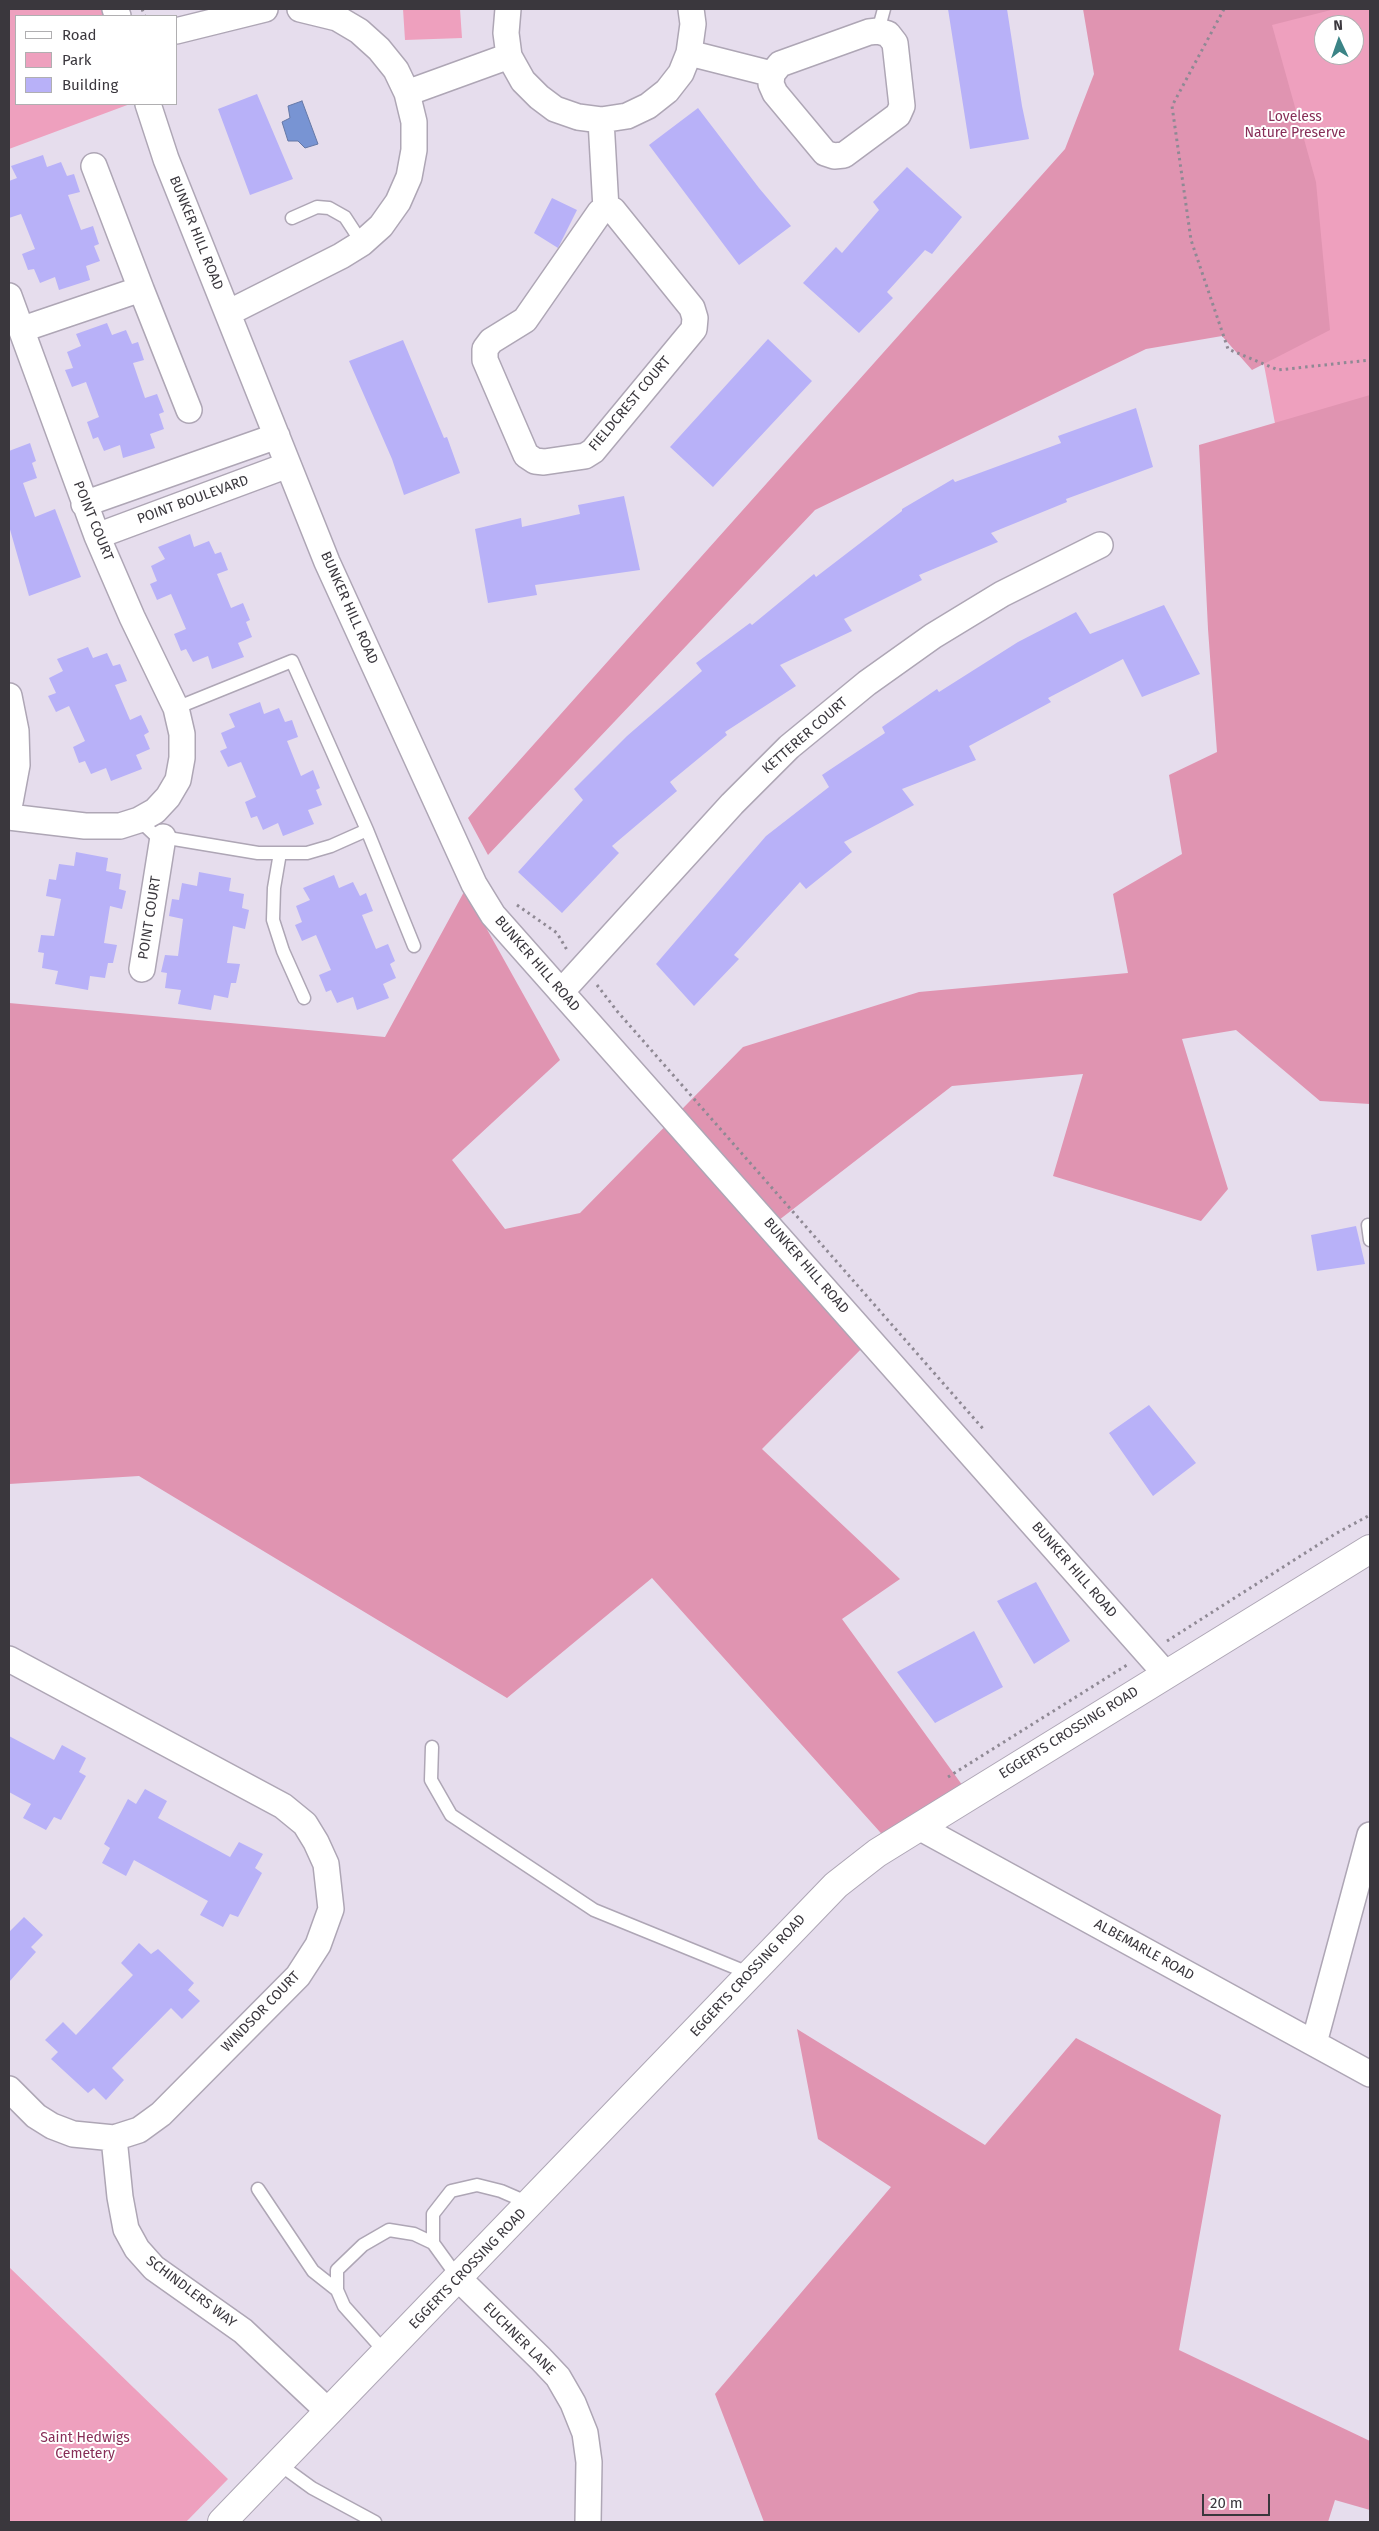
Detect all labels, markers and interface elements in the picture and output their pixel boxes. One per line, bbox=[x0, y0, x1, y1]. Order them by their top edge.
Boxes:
legend bbox=[15, 15, 178, 105]
north arrow bbox=[1314, 15, 1364, 65]
text: N bbox=[1333, 17, 1343, 34]
text: Road bbox=[62, 26, 97, 44]
text: Park bbox=[62, 51, 92, 69]
text: Building bbox=[62, 76, 118, 94]
park label: Loveless Nature Preserve bbox=[1244, 109, 1346, 142]
street label: BUNKER HILL ROAD bbox=[165, 174, 227, 292]
street label: FIELDCREST COURT bbox=[586, 353, 674, 455]
street label: POINT BOULEVARD bbox=[135, 472, 251, 528]
street label: POINT COURT bbox=[69, 479, 117, 563]
street label: BUNKER HILL ROAD bbox=[317, 549, 381, 667]
street label: KETTERER COURT bbox=[759, 694, 851, 778]
street label: POINT COURT bbox=[135, 875, 165, 961]
street label: BUNKER HILL ROAD bbox=[491, 913, 583, 1015]
street label: BUNKER HILL ROAD bbox=[760, 1215, 852, 1317]
street label: BUNKER HILL ROAD bbox=[1028, 1519, 1120, 1621]
street label: EGGERTS CROSSING ROAD bbox=[996, 1683, 1142, 1783]
street label: EGGERTS CROSSING ROAD bbox=[687, 1911, 809, 2041]
street label: ALBEMARLE ROAD bbox=[1091, 1916, 1197, 1984]
street label: WINDSOR COURT bbox=[218, 1968, 304, 2056]
street label: EGGERTS CROSSING ROAD bbox=[406, 2205, 530, 2333]
street label: SCHINDLERS WAY bbox=[143, 2253, 239, 2331]
street label: EUCHNER LANE bbox=[479, 2299, 559, 2379]
park label: Saint Hedwigs Cemetery bbox=[40, 2430, 130, 2462]
scale bar bbox=[1204, 2484, 1272, 2516]
text: 20 m bbox=[1210, 2494, 1243, 2512]

